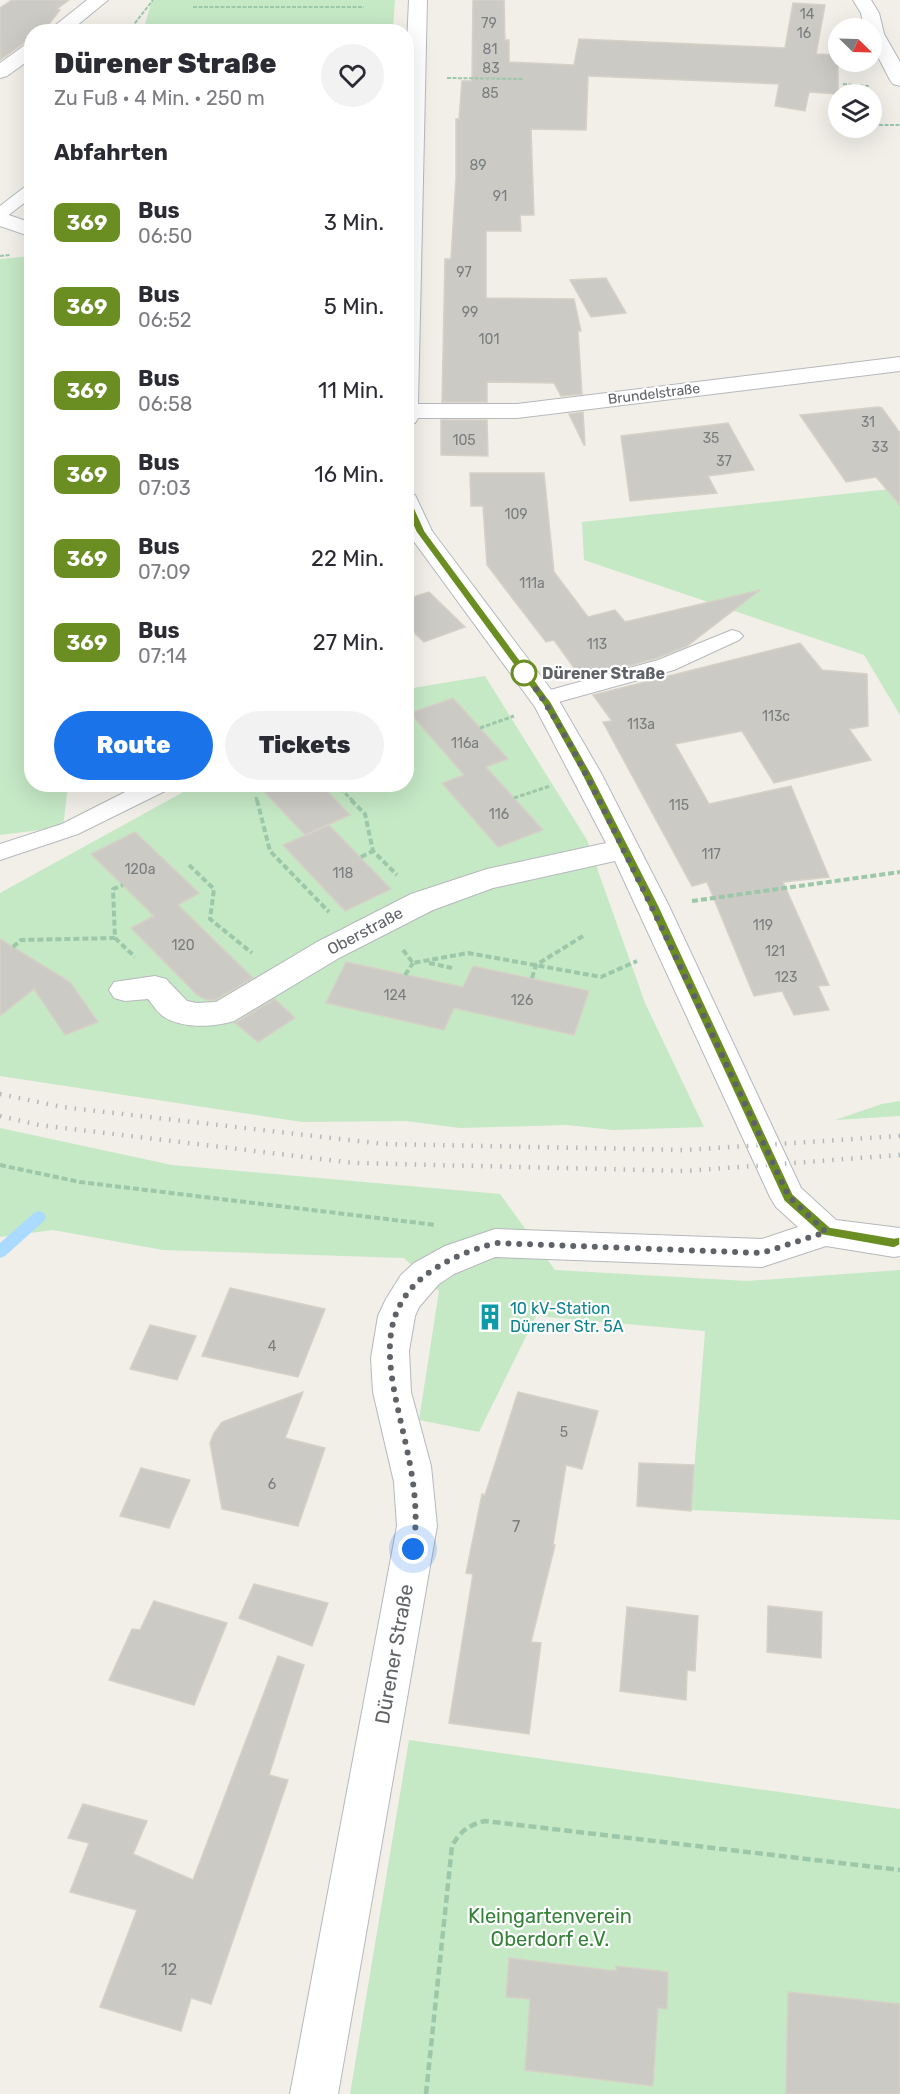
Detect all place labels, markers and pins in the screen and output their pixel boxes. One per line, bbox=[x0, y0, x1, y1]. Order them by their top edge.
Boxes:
marker: Dürener Straße bbox=[511, 660, 537, 686]
place label: Dürener Straße bbox=[542, 664, 665, 683]
place label: 10 kV-Station Dürener Str. 5A bbox=[510, 1299, 624, 1336]
building icon: 10 kV-Station Dürener Str. 5A bbox=[475, 1302, 505, 1332]

